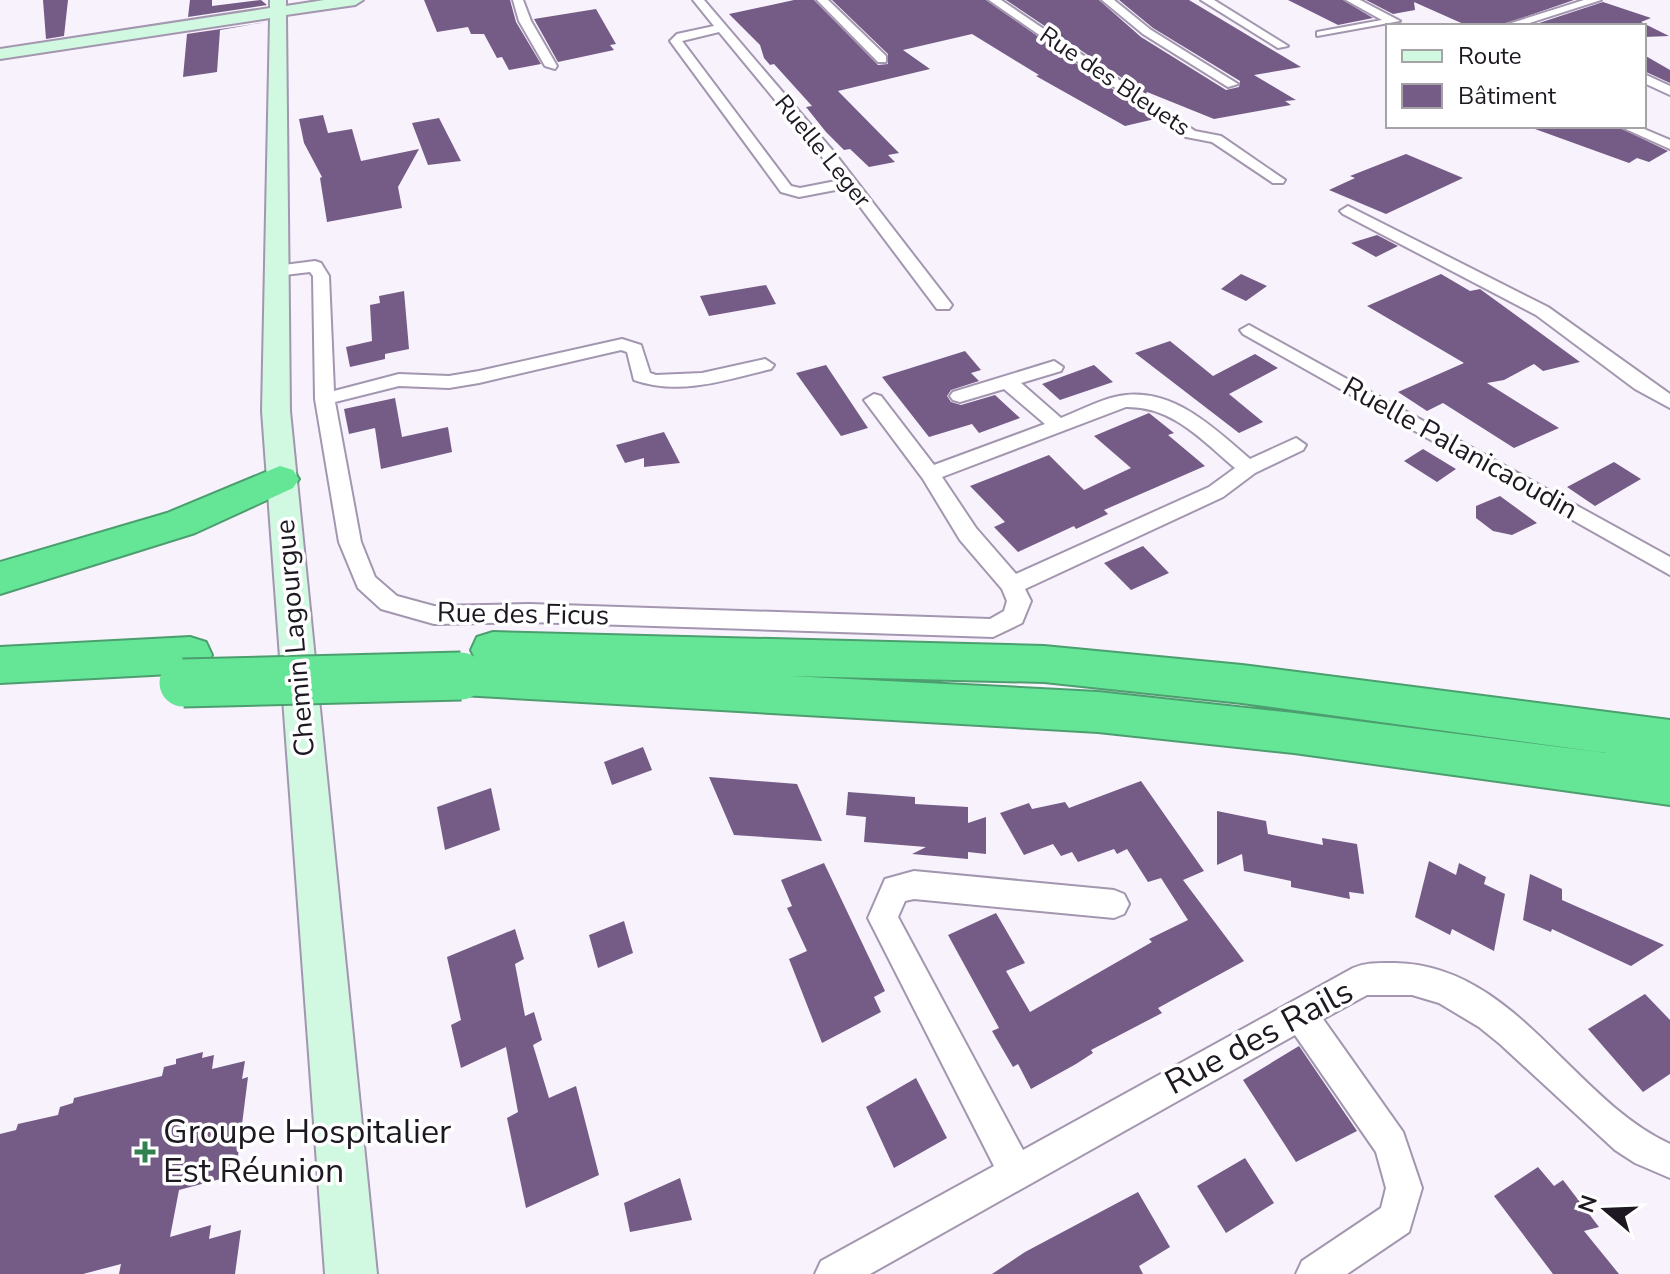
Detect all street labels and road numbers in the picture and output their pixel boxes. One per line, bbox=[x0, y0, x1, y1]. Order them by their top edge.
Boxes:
street label: Rue des Bleuets bbox=[1033, 19, 1197, 143]
street label: Ruelle Leger bbox=[768, 88, 879, 214]
street label: Ruelle Palanicaoudin bbox=[1336, 368, 1584, 528]
street label: Chemin Lagourgue bbox=[266, 518, 324, 758]
street label: Rue des Ficus bbox=[436, 593, 610, 635]
street label: Rue des Rails bbox=[1157, 968, 1361, 1106]

